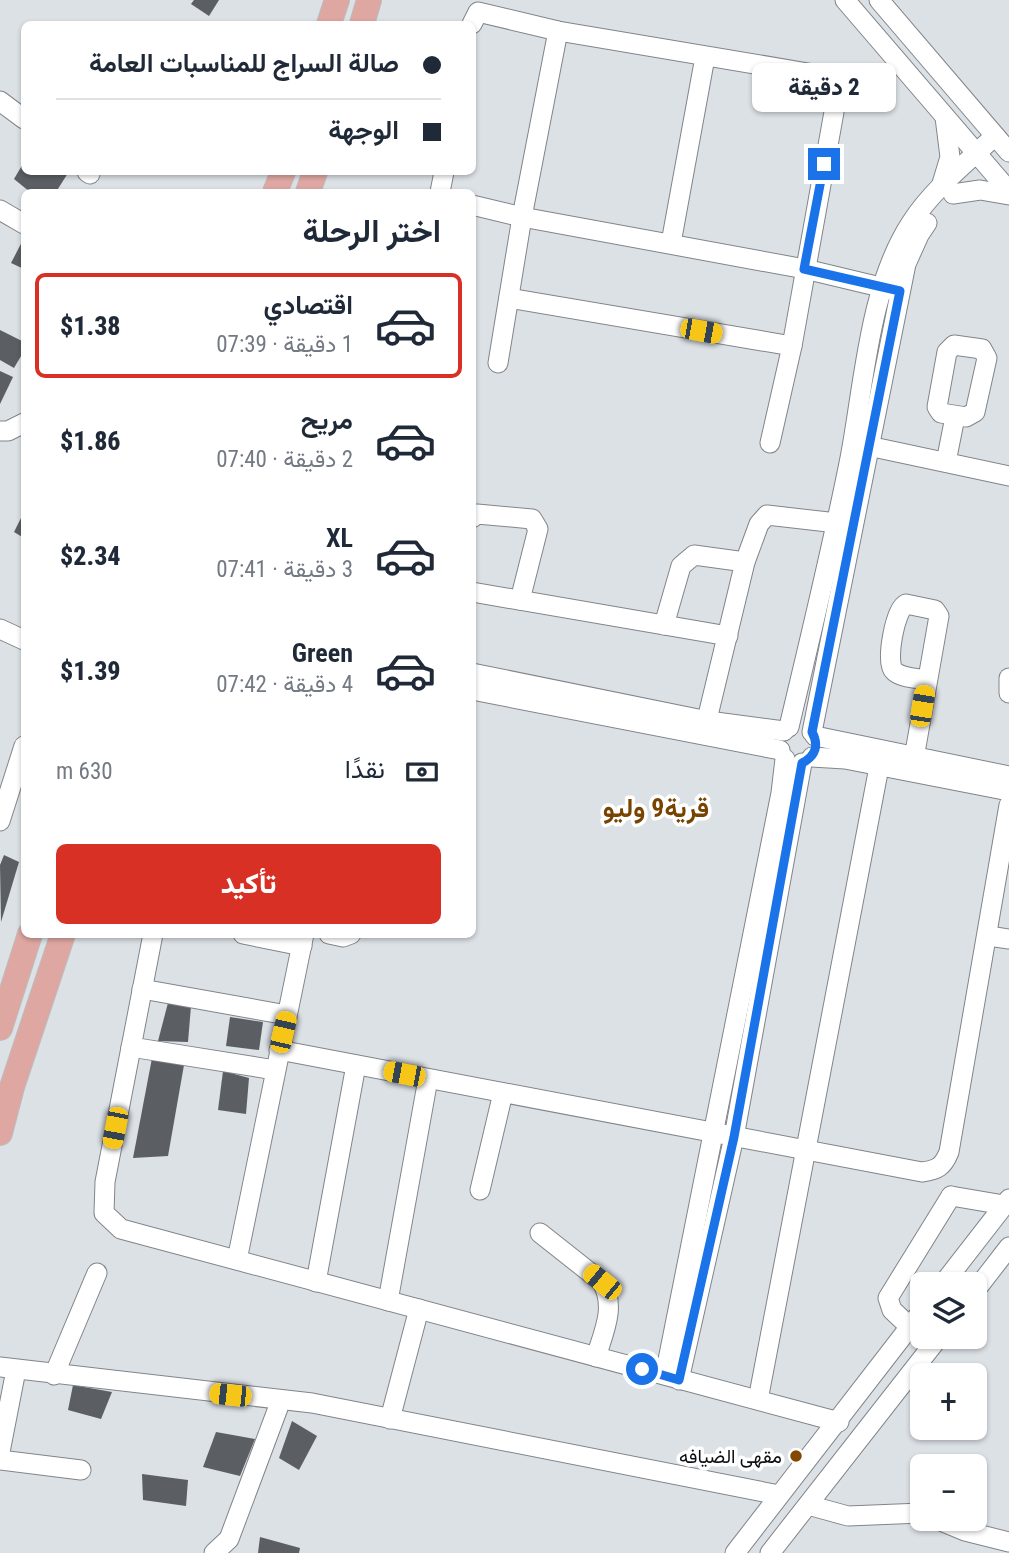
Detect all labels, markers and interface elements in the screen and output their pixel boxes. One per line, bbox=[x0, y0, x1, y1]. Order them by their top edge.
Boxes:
text: صالة السراج للمناسبات العامة bbox=[89, 48, 399, 78]
callout: 2 دقيقة bbox=[752, 62, 896, 111]
text: 2 دقيقة bbox=[788, 74, 860, 101]
text: الوجهة bbox=[328, 115, 399, 145]
route end bbox=[808, 148, 840, 180]
text: اختر الرحلة bbox=[302, 212, 441, 250]
text: اقتصادي bbox=[264, 290, 353, 320]
icon: car bbox=[374, 294, 437, 357]
text: $1.38 bbox=[60, 311, 121, 341]
car bbox=[679, 317, 724, 345]
text: 1 دقيقة · 07:39 bbox=[216, 331, 353, 358]
text: مريح bbox=[301, 405, 353, 435]
icon: car bbox=[374, 409, 437, 472]
text: $1.86 bbox=[60, 426, 121, 456]
text: 2 دقيقة · 07:40 bbox=[216, 446, 353, 473]
text: XL bbox=[326, 523, 353, 553]
icon: car bbox=[374, 524, 437, 587]
text: $2.34 bbox=[60, 541, 121, 571]
text: 3 دقيقة · 07:41 bbox=[216, 556, 353, 583]
text: Green bbox=[292, 638, 353, 668]
icon: car bbox=[374, 639, 437, 702]
text: $1.39 bbox=[60, 656, 121, 686]
text: 4 دقيقة · 07:42 bbox=[216, 671, 353, 698]
car bbox=[909, 684, 936, 728]
icon: cash bbox=[403, 753, 441, 791]
text: نقدًا bbox=[345, 754, 385, 784]
text: 630 m bbox=[56, 758, 113, 785]
district label: قرية9 وليو bbox=[603, 793, 709, 824]
button: تأكيد bbox=[56, 844, 441, 924]
car bbox=[269, 1009, 298, 1055]
car bbox=[382, 1060, 427, 1088]
car bbox=[101, 1105, 130, 1151]
car bbox=[580, 1261, 625, 1303]
map controls bbox=[910, 1272, 987, 1531]
button: layers bbox=[910, 1272, 987, 1349]
route start bbox=[626, 1353, 658, 1385]
button: + bbox=[910, 1363, 987, 1440]
car bbox=[209, 1382, 252, 1408]
place label: مقهى الضيافه bbox=[679, 1445, 782, 1468]
marker: مقهى الضيافه bbox=[788, 1448, 804, 1464]
button: − bbox=[910, 1454, 987, 1531]

